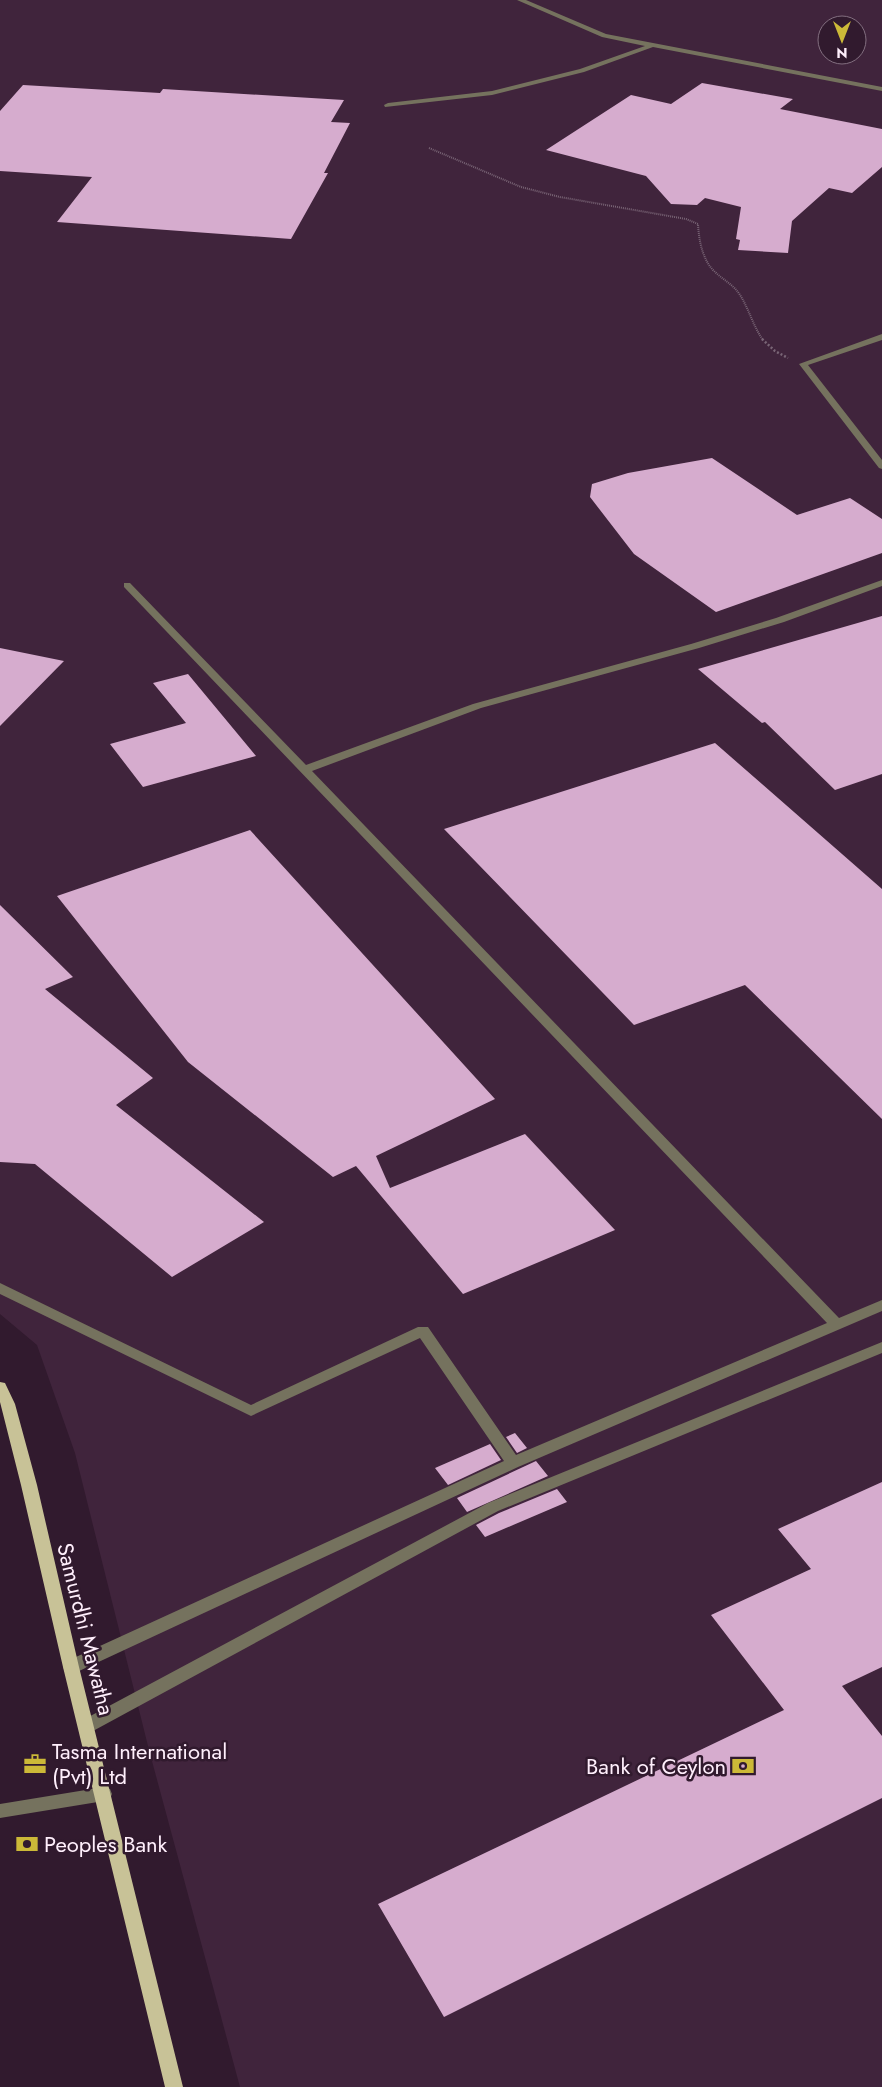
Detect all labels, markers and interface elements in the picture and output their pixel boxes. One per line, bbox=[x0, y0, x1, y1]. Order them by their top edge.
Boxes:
north arrow bbox=[817, 15, 867, 65]
text: N bbox=[836, 43, 848, 63]
street label: Samurdhi Mawatha bbox=[49, 1539, 123, 1719]
place label: Tasma International (Pvt) Ltd bbox=[52, 1735, 227, 1792]
place label: Bank of Ceylon bbox=[586, 1750, 726, 1782]
office icon: Tasma International (Pvt) Ltd bbox=[22, 1751, 48, 1777]
bank icon: Bank of Ceylon bbox=[730, 1753, 756, 1779]
place label: Peoples Bank bbox=[44, 1828, 168, 1860]
bank icon: Peoples Bank bbox=[14, 1831, 40, 1857]

